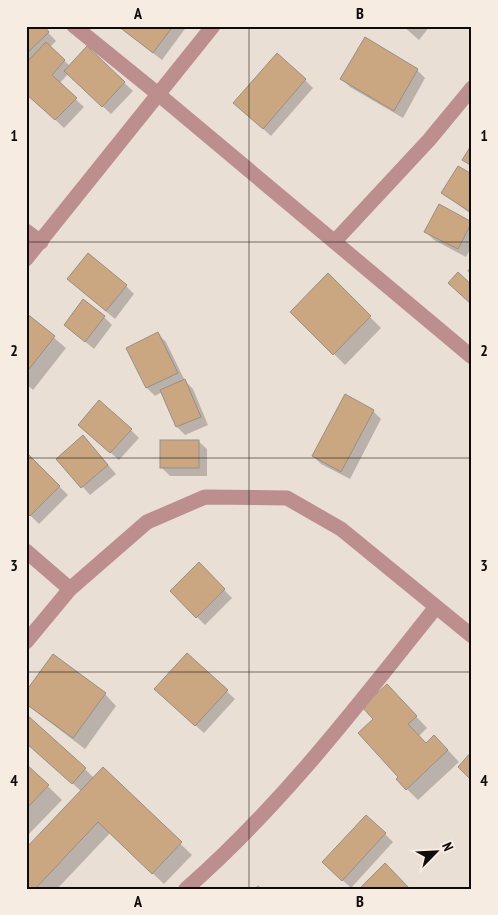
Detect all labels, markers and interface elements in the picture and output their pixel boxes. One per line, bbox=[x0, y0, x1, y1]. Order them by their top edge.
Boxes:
text: A bbox=[133, 3, 143, 23]
text: B bbox=[356, 3, 364, 23]
text: 1 bbox=[10, 125, 18, 145]
text: 1 bbox=[480, 125, 488, 145]
text: 2 bbox=[10, 340, 18, 360]
text: 2 bbox=[480, 340, 488, 360]
text: 3 bbox=[10, 555, 18, 575]
text: 3 bbox=[480, 555, 488, 575]
text: 4 bbox=[10, 770, 18, 790]
text: 4 bbox=[480, 770, 488, 790]
north arrow bbox=[410, 828, 460, 878]
text: N bbox=[438, 840, 458, 854]
text: A bbox=[133, 891, 143, 911]
text: B bbox=[356, 891, 364, 911]

